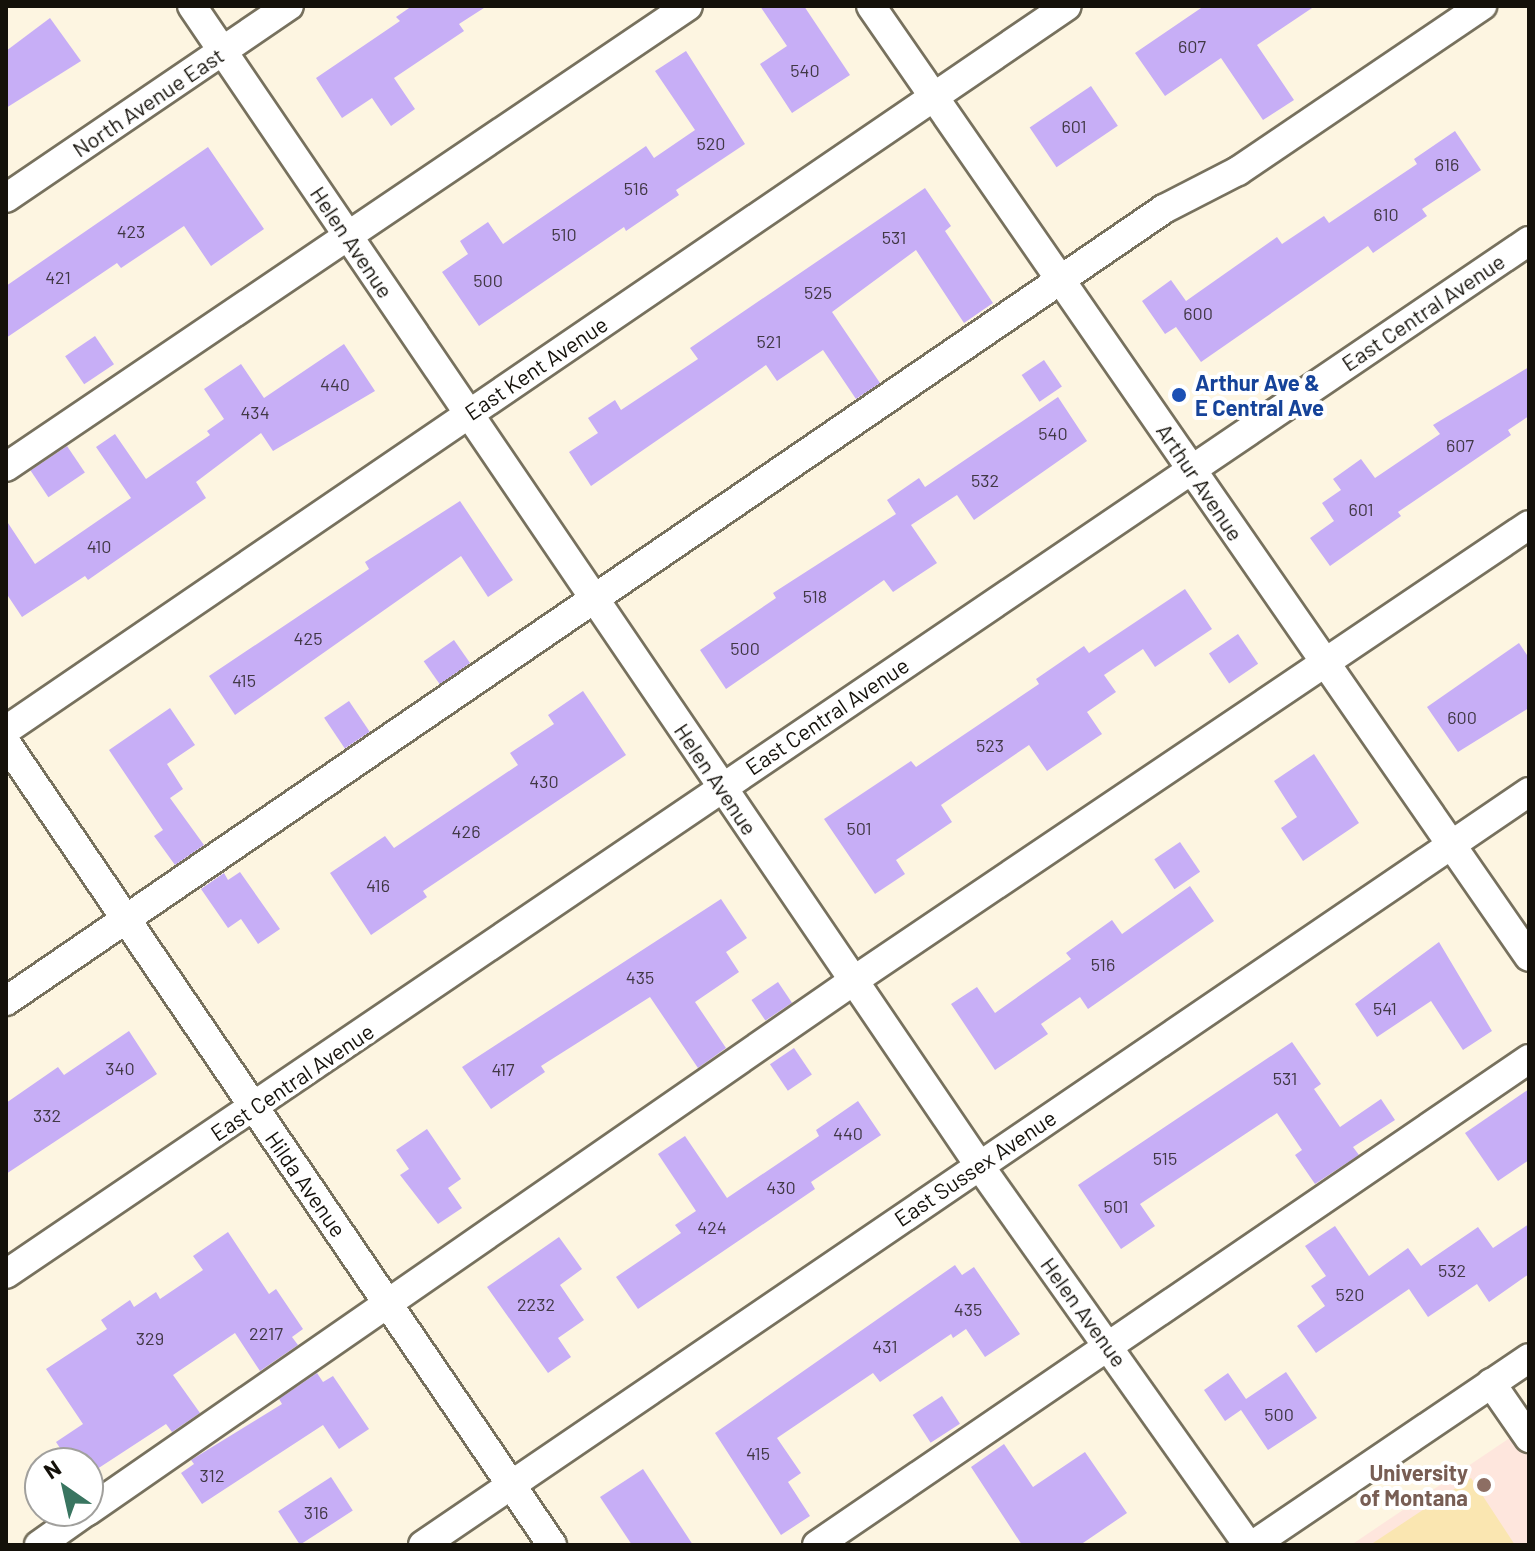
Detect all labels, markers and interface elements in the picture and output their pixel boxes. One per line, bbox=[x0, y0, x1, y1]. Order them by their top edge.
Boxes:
house number: 607 bbox=[1178, 35, 1206, 57]
street label: North Avenue East bbox=[67, 42, 229, 162]
house number: 540 bbox=[790, 59, 820, 81]
house number: 601 bbox=[1061, 115, 1087, 137]
house number: 520 bbox=[696, 132, 726, 154]
house number: 616 bbox=[1435, 153, 1459, 175]
house number: 516 bbox=[624, 177, 648, 199]
street label: Helen Avenue bbox=[305, 181, 399, 303]
house number: 610 bbox=[1373, 203, 1399, 225]
house number: 423 bbox=[117, 220, 145, 242]
house number: 510 bbox=[551, 223, 577, 245]
house number: 531 bbox=[882, 226, 906, 248]
street label: East Central Avenue bbox=[1336, 248, 1510, 376]
house number: 421 bbox=[45, 266, 71, 288]
house number: 500 bbox=[473, 269, 503, 291]
house number: 525 bbox=[804, 281, 832, 303]
house number: 600 bbox=[1183, 302, 1213, 324]
street label: East Kent Avenue bbox=[460, 310, 612, 426]
house number: 521 bbox=[757, 330, 781, 352]
place label: Arthur Ave & E Central Ave bbox=[1195, 369, 1324, 420]
house number: 440 bbox=[320, 373, 350, 395]
marker: Arthur Ave & E Central Ave bbox=[1170, 386, 1188, 404]
house number: 434 bbox=[240, 401, 270, 423]
street label: Arthur Avenue bbox=[1151, 418, 1249, 546]
house number: 540 bbox=[1038, 422, 1068, 444]
house number: 607 bbox=[1446, 434, 1474, 456]
house number: 532 bbox=[971, 469, 999, 491]
house number: 601 bbox=[1348, 498, 1374, 520]
house number: 410 bbox=[87, 535, 111, 557]
house number: 518 bbox=[803, 585, 827, 607]
house number: 425 bbox=[294, 627, 322, 649]
house number: 500 bbox=[730, 637, 760, 659]
street label: East Central Avenue bbox=[740, 652, 914, 780]
house number: 415 bbox=[232, 669, 256, 691]
house number: 600 bbox=[1447, 706, 1477, 728]
street label: Helen Avenue bbox=[669, 718, 763, 840]
house number: 523 bbox=[976, 734, 1004, 756]
house number: 430 bbox=[529, 770, 559, 792]
house number: 501 bbox=[846, 817, 872, 839]
house number: 426 bbox=[452, 820, 480, 842]
house number: 416 bbox=[366, 874, 390, 896]
house number: 516 bbox=[1091, 953, 1115, 975]
house number: 435 bbox=[626, 966, 654, 988]
house number: 541 bbox=[1373, 997, 1397, 1019]
street label: East Central Avenue bbox=[205, 1018, 379, 1146]
house number: 340 bbox=[105, 1057, 135, 1079]
house number: 417 bbox=[491, 1058, 515, 1080]
house number: 531 bbox=[1273, 1067, 1297, 1089]
house number: 332 bbox=[33, 1104, 61, 1126]
street label: East Sussex Avenue bbox=[889, 1104, 1061, 1232]
house number: 440 bbox=[833, 1122, 863, 1144]
street label: Hilda Avenue bbox=[260, 1126, 352, 1242]
house number: 515 bbox=[1153, 1147, 1177, 1169]
house number: 430 bbox=[766, 1176, 796, 1198]
house number: 501 bbox=[1103, 1195, 1129, 1217]
house number: 424 bbox=[697, 1216, 727, 1238]
street label: Helen Avenue bbox=[1035, 1252, 1133, 1372]
house number: 532 bbox=[1438, 1259, 1466, 1281]
house number: 520 bbox=[1335, 1283, 1365, 1305]
house number: 2232 bbox=[517, 1293, 555, 1315]
house number: 435 bbox=[954, 1298, 982, 1320]
house number: 2217 bbox=[249, 1322, 283, 1344]
house number: 329 bbox=[136, 1327, 164, 1349]
house number: 431 bbox=[872, 1335, 898, 1357]
house number: 500 bbox=[1264, 1403, 1294, 1425]
house number: 415 bbox=[746, 1442, 770, 1464]
north arrow bbox=[24, 1447, 104, 1527]
text: N bbox=[38, 1454, 65, 1484]
place label: University of Montana bbox=[1359, 1459, 1468, 1510]
house number: 312 bbox=[199, 1464, 225, 1486]
marker: University of Montana bbox=[1475, 1476, 1493, 1494]
house number: 316 bbox=[304, 1501, 328, 1523]

